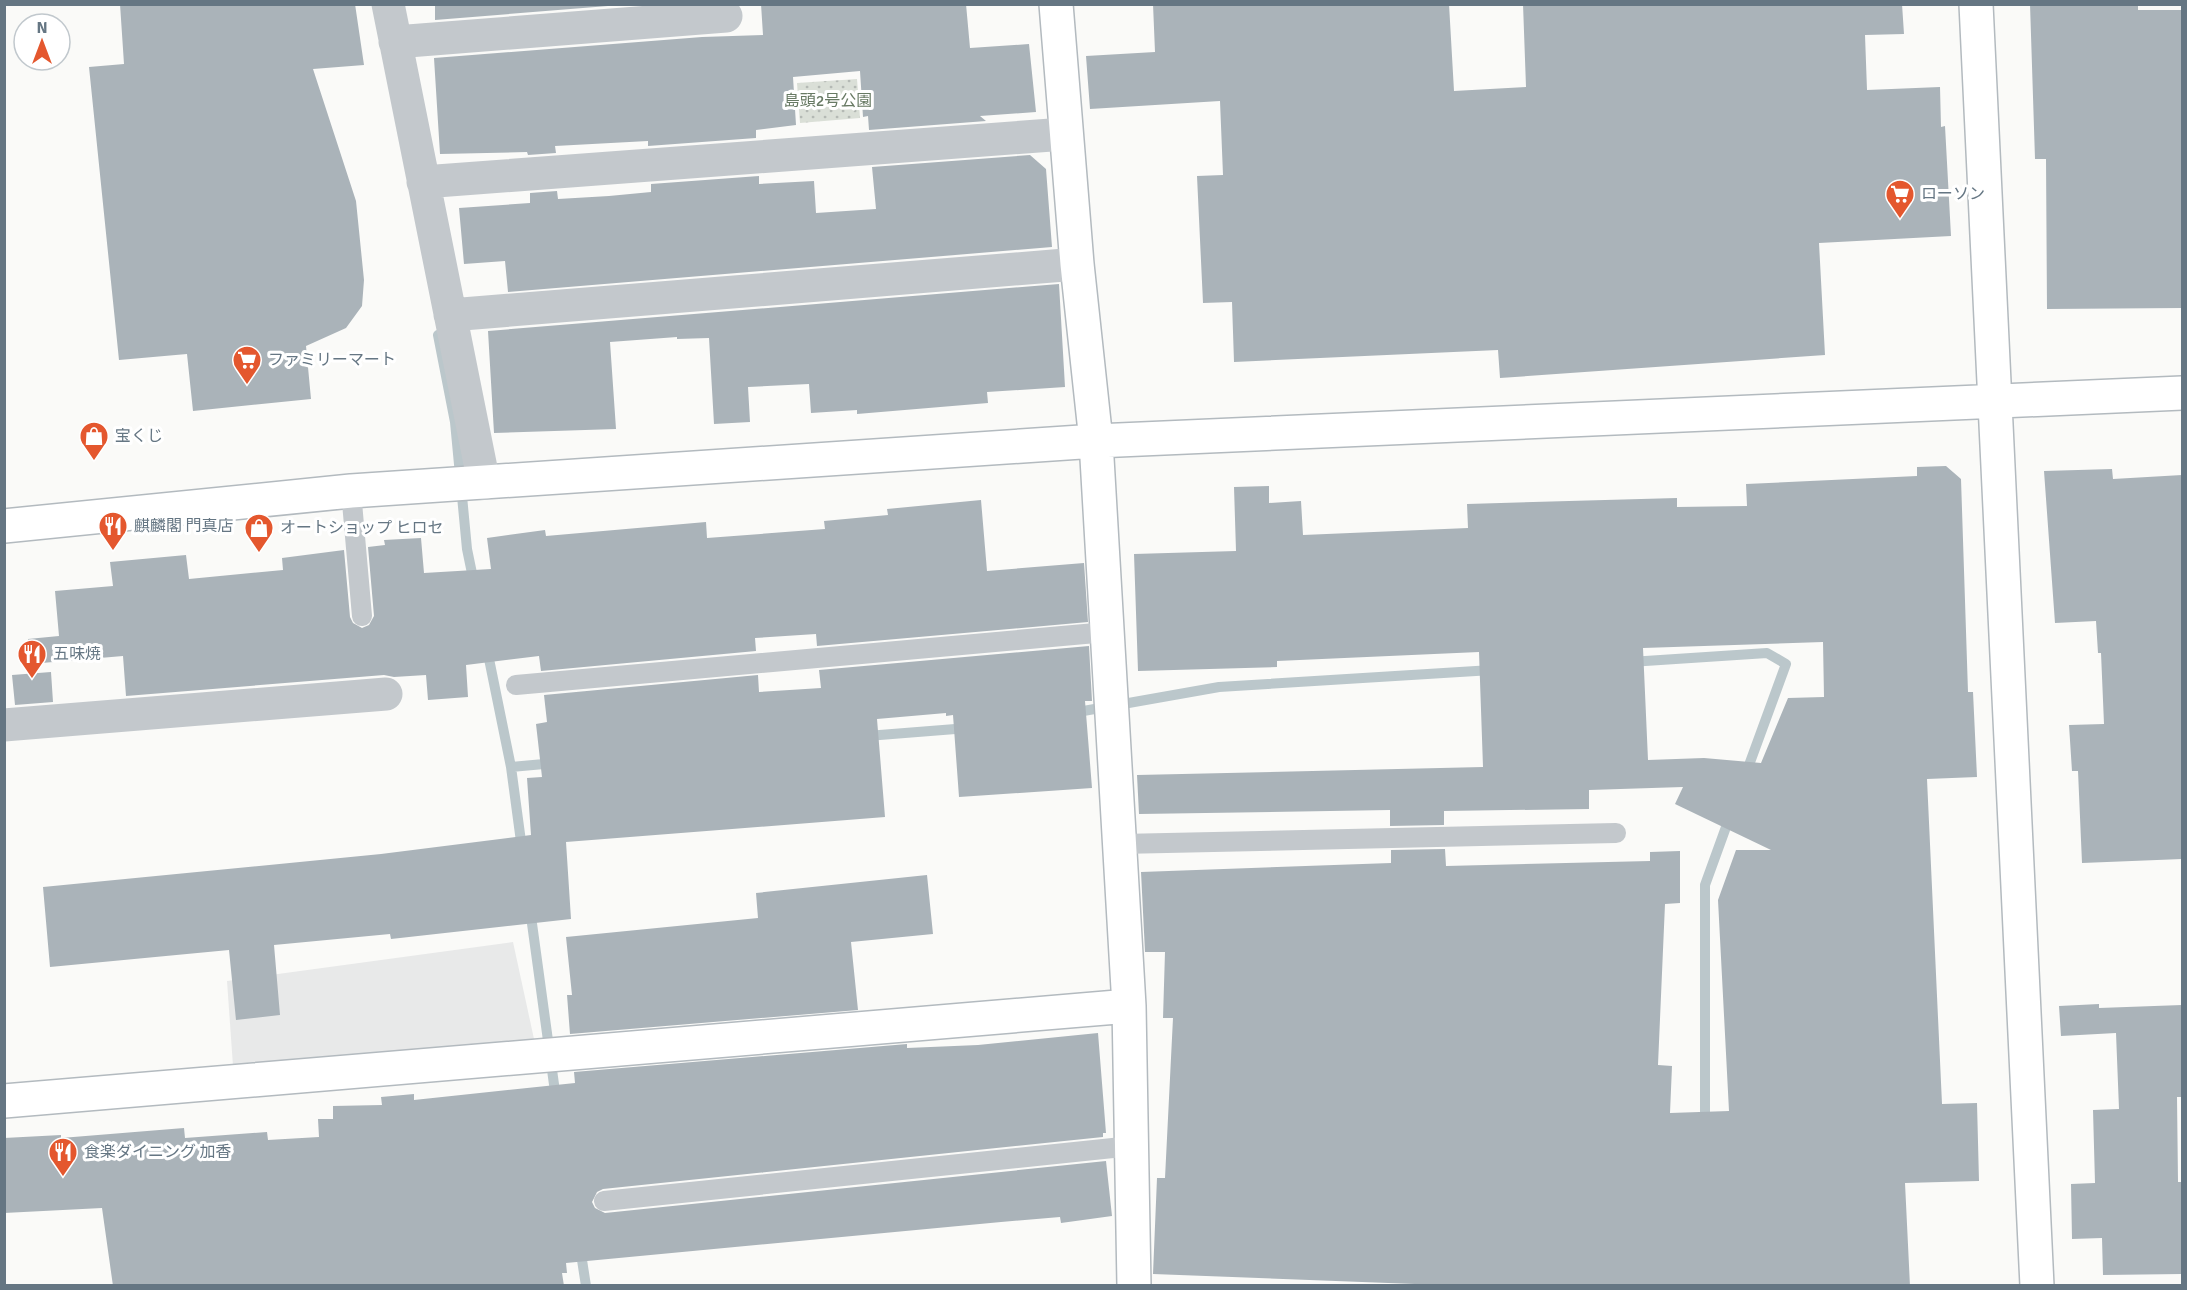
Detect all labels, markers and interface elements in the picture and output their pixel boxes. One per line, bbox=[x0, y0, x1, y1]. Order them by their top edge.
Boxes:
north arrow bbox=[12, 12, 72, 72]
text: N bbox=[36, 18, 48, 38]
park label: 島頭2号公園 bbox=[784, 91, 872, 111]
supermarket icon: ローソン bbox=[1884, 178, 1916, 220]
place label: ローソン bbox=[1921, 184, 1985, 204]
supermarket icon: ファミリーマート bbox=[231, 344, 263, 386]
place label: ファミリーマート bbox=[268, 350, 396, 370]
shop icon: 宝くじ bbox=[78, 420, 110, 462]
place label: 宝くじ bbox=[115, 426, 163, 446]
restaurant icon: 麒麟閣 門真店 bbox=[97, 510, 129, 552]
shop icon: オートショップ ヒロセ bbox=[243, 512, 275, 554]
place label: 麒麟閣 門真店 bbox=[134, 516, 234, 536]
place label: オートショップ ヒロセ bbox=[280, 518, 444, 538]
restaurant icon: 五味焼 bbox=[16, 638, 48, 680]
place label: 五味焼 bbox=[53, 644, 101, 664]
restaurant icon: 食楽ダイニング 加香 bbox=[47, 1136, 79, 1178]
place label: 食楽ダイニング 加香 bbox=[84, 1142, 232, 1162]

